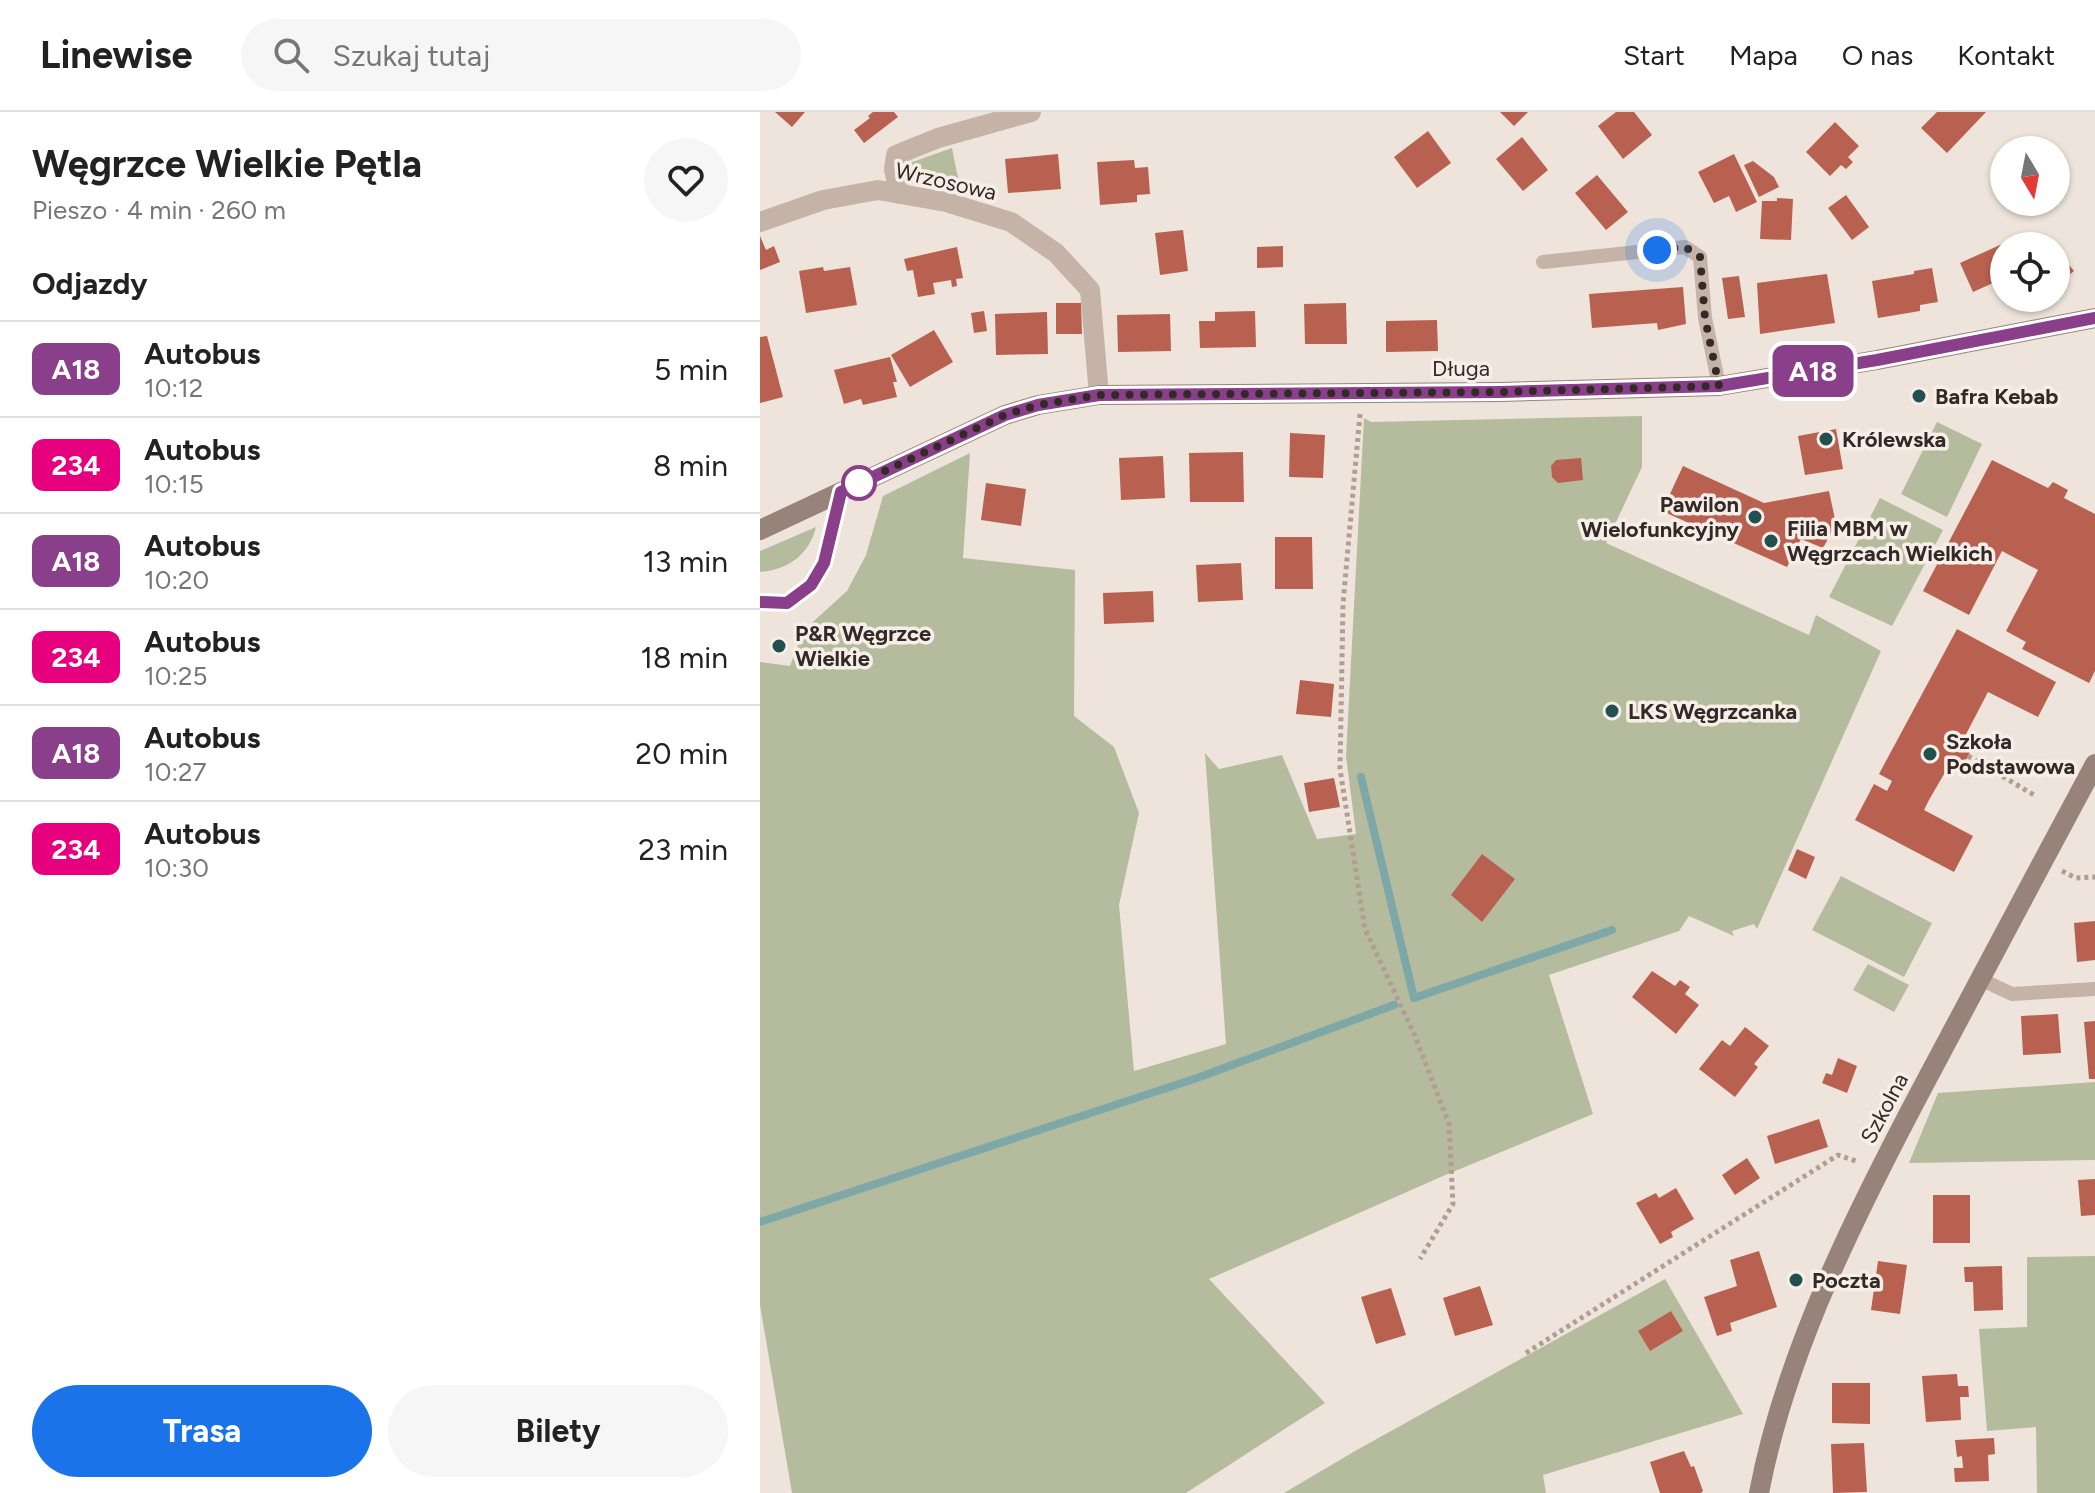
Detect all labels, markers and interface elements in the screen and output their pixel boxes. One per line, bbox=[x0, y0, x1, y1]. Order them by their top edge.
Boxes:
search box bbox=[241, 19, 801, 91]
text: Linewise bbox=[40, 32, 193, 78]
icon: search bbox=[269, 33, 313, 77]
text: Szukaj tutaj bbox=[333, 37, 490, 74]
text: Start bbox=[1623, 38, 1685, 72]
text: Mapa bbox=[1729, 38, 1798, 72]
text: O nas bbox=[1842, 38, 1913, 72]
text: Kontakt bbox=[1957, 38, 2055, 72]
north arrow bbox=[1990, 136, 2070, 216]
map controls bbox=[1990, 136, 2070, 312]
button: heart bbox=[644, 138, 728, 222]
text: Węgrzce Wielkie Pętla bbox=[32, 141, 422, 187]
street label: Wrzosowa bbox=[893, 157, 999, 206]
text: Pieszo · 4 min · 260 m bbox=[32, 194, 286, 226]
your location bbox=[1637, 230, 1677, 270]
button: locate bbox=[1990, 232, 2070, 312]
text: Odjazdy bbox=[32, 265, 148, 302]
text: Autobus bbox=[144, 335, 261, 372]
line badge: A18 bbox=[1767, 345, 1859, 397]
text: 5 min bbox=[654, 351, 728, 388]
text: A18 bbox=[52, 352, 100, 386]
text: A18 bbox=[1789, 354, 1837, 388]
street label: Długa bbox=[1432, 355, 1490, 382]
text: 10:12 bbox=[144, 372, 203, 404]
place label: Bafra Kebab bbox=[1935, 383, 2058, 410]
marker: Bafra Kebab bbox=[1910, 387, 1928, 405]
place label: Królewska bbox=[1842, 426, 1946, 453]
marker: Królewska bbox=[1817, 430, 1835, 448]
text: Autobus bbox=[144, 431, 261, 468]
text: 8 min bbox=[653, 447, 728, 484]
text: 234 bbox=[51, 448, 101, 482]
unlabelled marker bbox=[842, 466, 876, 500]
text: 10:15 bbox=[144, 468, 204, 500]
place label: Pawilon Wielofunkcyjny bbox=[1581, 491, 1739, 543]
marker: Pawilon Wielofunkcyjny bbox=[1746, 508, 1764, 526]
place label: Filia MBM w Węgrzcach Wielkich bbox=[1787, 515, 1993, 567]
text: Autobus bbox=[144, 527, 261, 564]
marker: Filia MBM w Węgrzcach Wielkich bbox=[1762, 532, 1780, 550]
text: 13 min bbox=[643, 543, 728, 580]
text: A18 bbox=[52, 544, 100, 578]
text: 10:20 bbox=[144, 564, 209, 596]
place label: P&R Węgrzce Wielkie bbox=[795, 620, 931, 672]
text: Autobus bbox=[144, 623, 261, 660]
marker: P&R Węgrzce Wielkie bbox=[770, 637, 788, 655]
text: 18 min bbox=[641, 639, 728, 676]
text: 234 bbox=[51, 640, 101, 674]
text: 10:25 bbox=[144, 660, 207, 692]
place label: LKS Węgrzcanka bbox=[1628, 698, 1797, 725]
marker: LKS Węgrzcanka bbox=[1603, 702, 1621, 720]
text: Autobus bbox=[144, 719, 261, 756]
place label: Szkoła Podstawowa bbox=[1946, 728, 2075, 780]
text: 20 min bbox=[635, 735, 728, 772]
text: A18 bbox=[52, 736, 100, 770]
marker: Szkoła Podstawowa bbox=[1921, 745, 1939, 763]
text: 10:27 bbox=[144, 756, 206, 788]
text: Autobus bbox=[144, 815, 261, 852]
text: 23 min bbox=[638, 831, 728, 868]
text: 234 bbox=[51, 832, 101, 866]
text: 10:30 bbox=[144, 852, 209, 884]
street label: Szkolna bbox=[1855, 1068, 1914, 1148]
place label: Poczta bbox=[1812, 1267, 1881, 1294]
marker: Poczta bbox=[1787, 1271, 1805, 1289]
button: Trasa bbox=[32, 1385, 372, 1477]
button: Bilety bbox=[388, 1385, 728, 1477]

